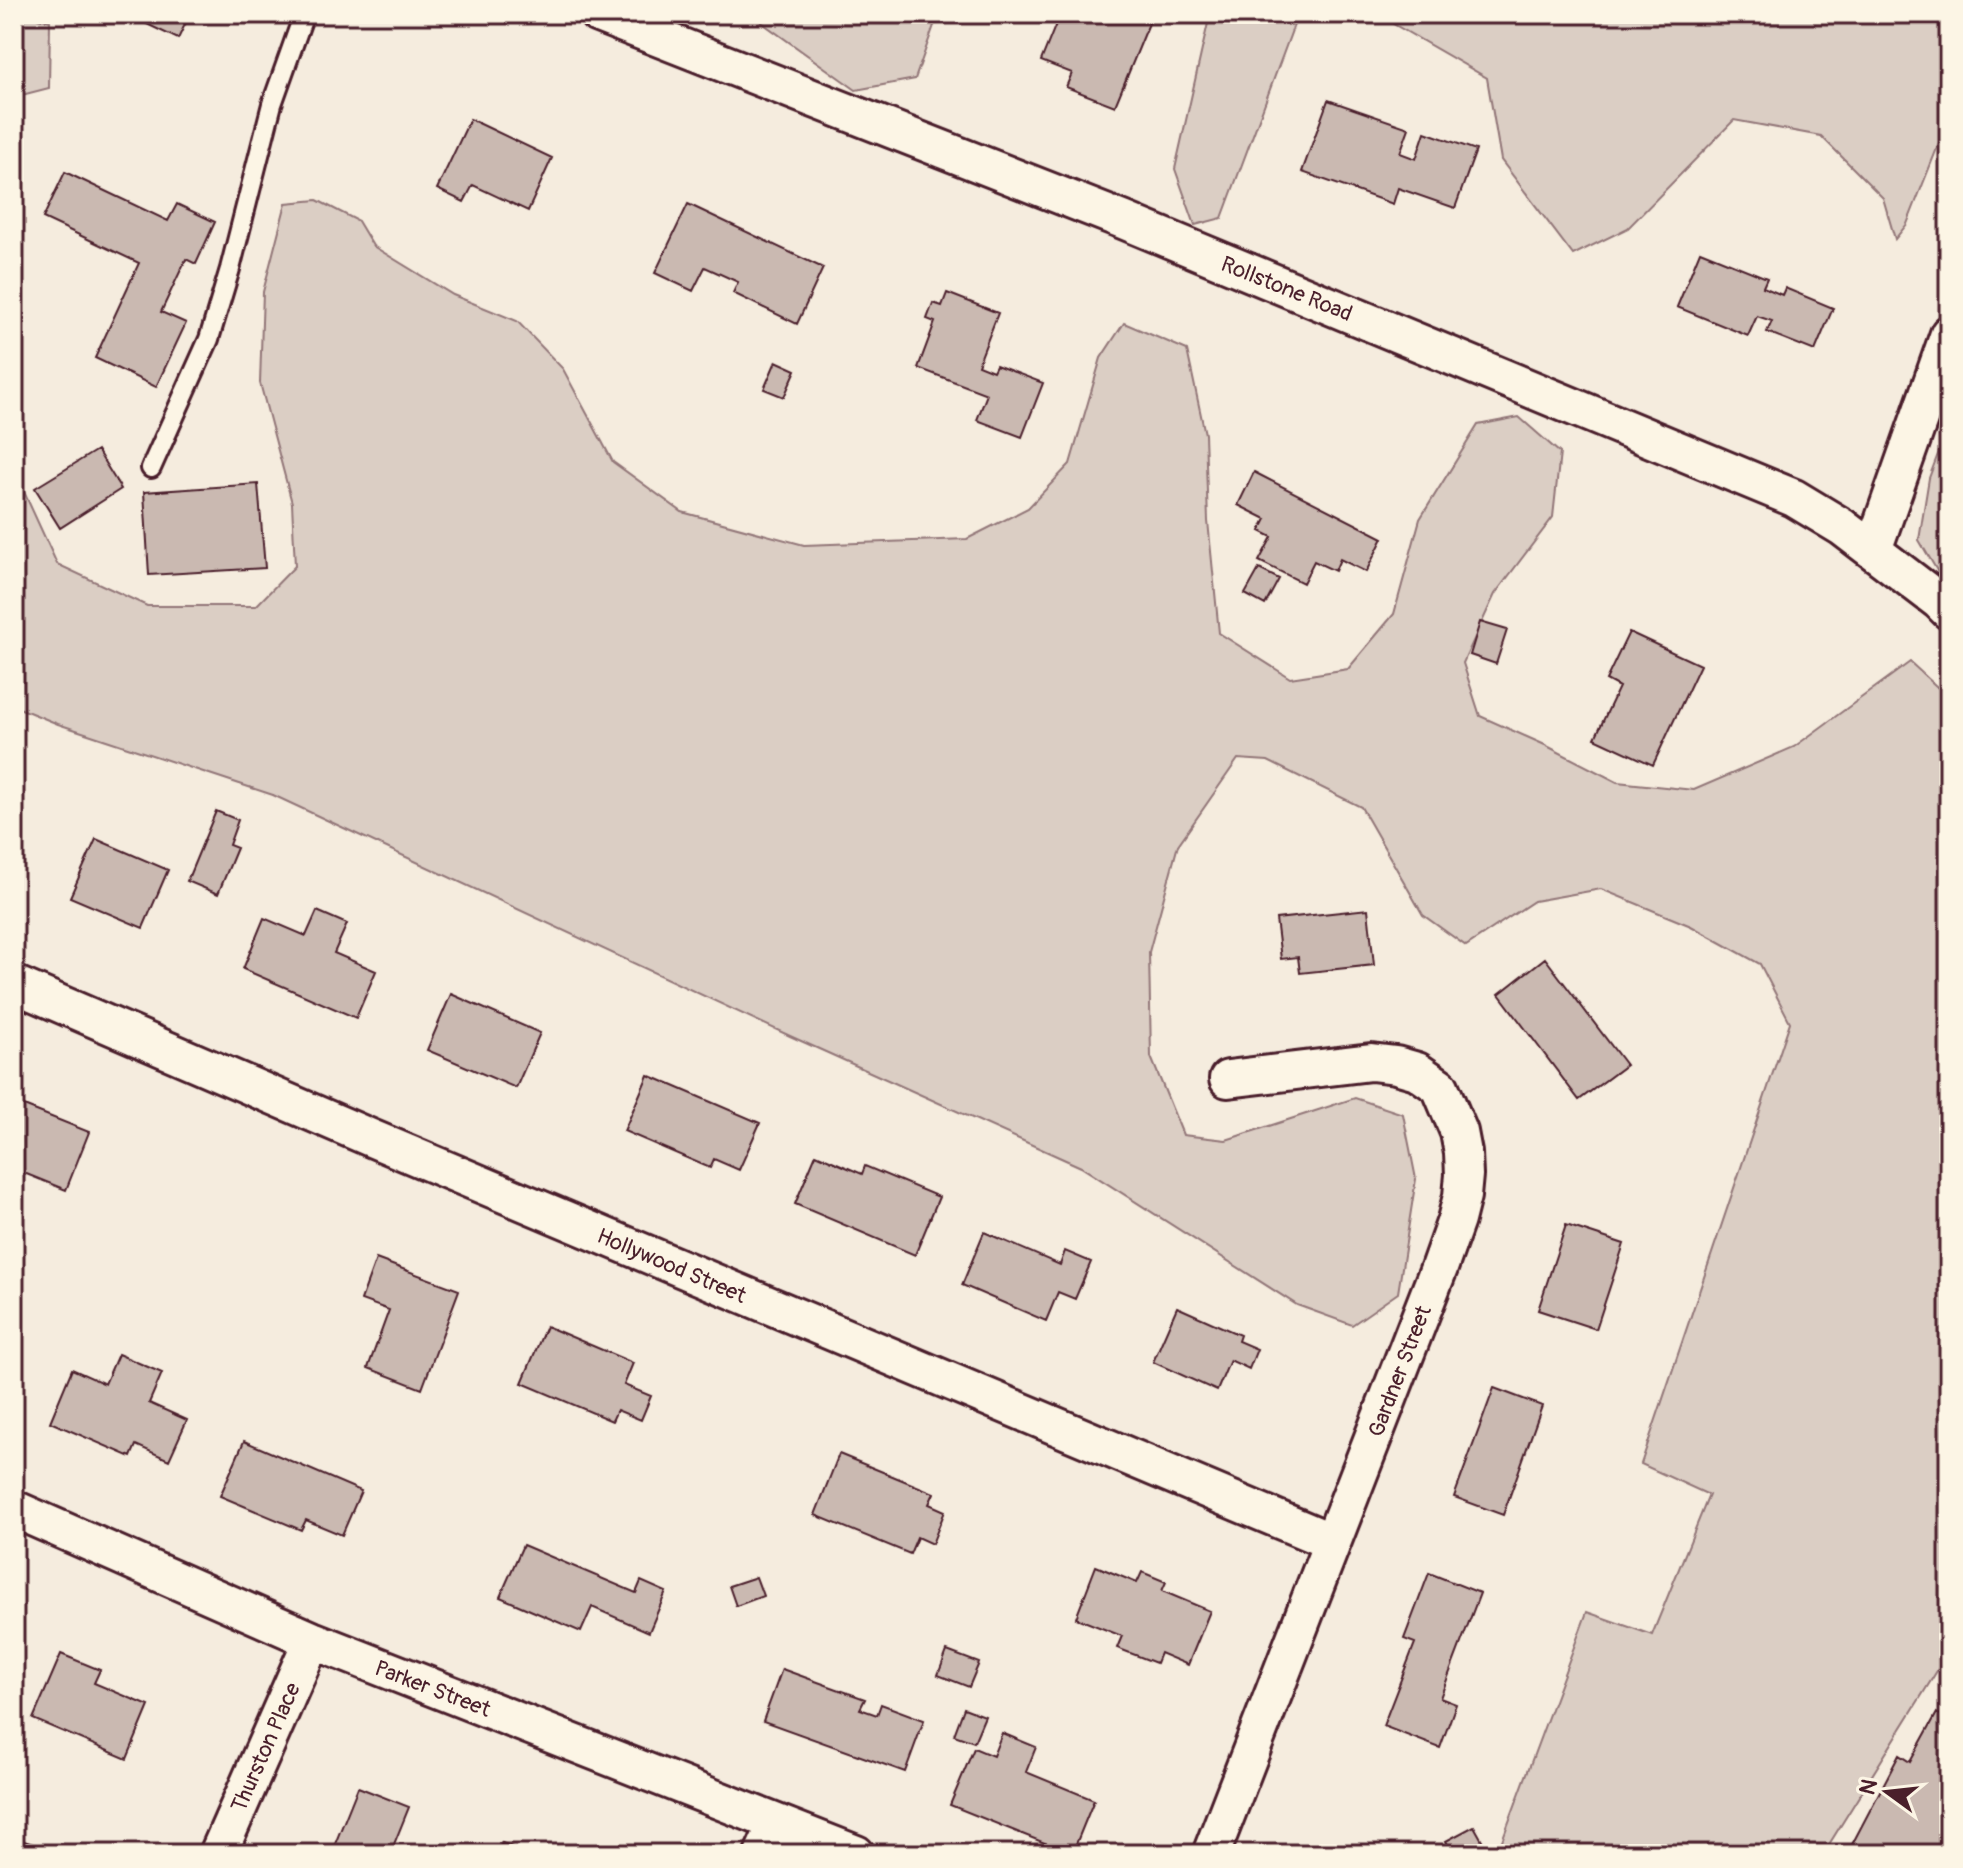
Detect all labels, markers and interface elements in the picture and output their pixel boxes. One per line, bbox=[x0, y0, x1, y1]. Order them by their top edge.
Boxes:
street label: Rollstone Road bbox=[1217, 250, 1356, 328]
street label: Hollywood Street bbox=[593, 1222, 751, 1310]
street label: Gardner Street bbox=[1362, 1302, 1438, 1441]
street label: Parker Street bbox=[371, 1654, 495, 1724]
street label: Thurston Place bbox=[225, 1678, 307, 1816]
north arrow bbox=[1847, 1752, 1927, 1832]
text: N bbox=[1853, 1776, 1884, 1798]

